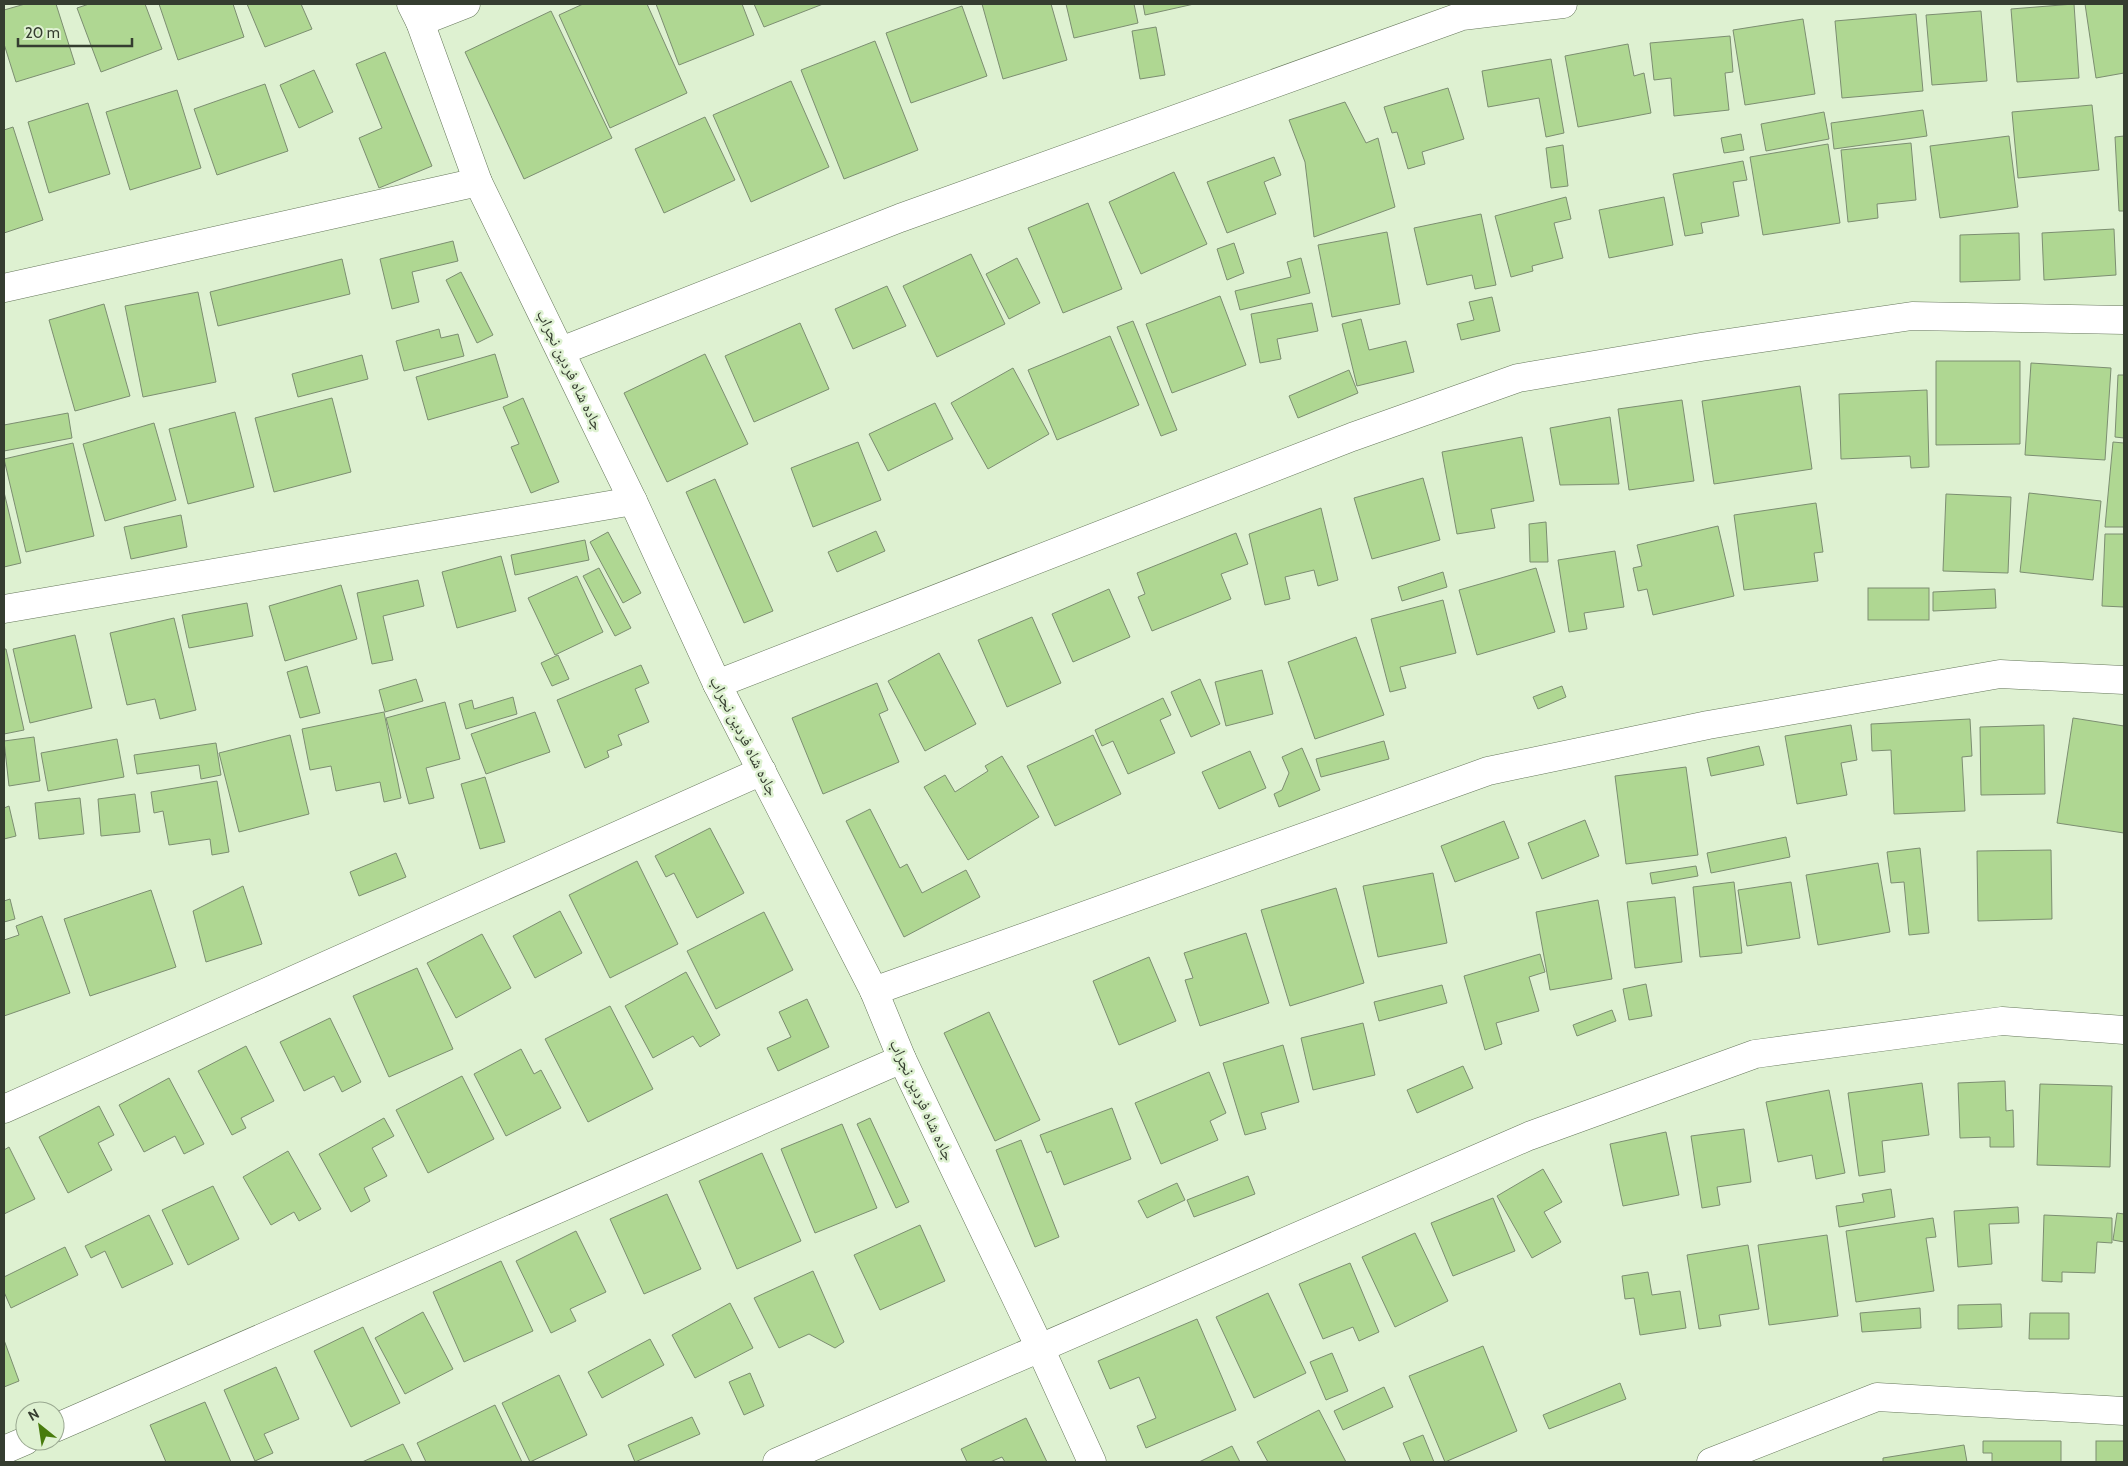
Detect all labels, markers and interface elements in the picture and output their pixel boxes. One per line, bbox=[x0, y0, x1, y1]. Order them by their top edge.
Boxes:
scale bar bbox=[18, 15, 131, 47]
text: 20 m bbox=[25, 24, 60, 42]
street label: جاده شاه فردین نجراب bbox=[532, 307, 607, 434]
street label: جاده شاه فردین نجراب bbox=[705, 673, 782, 799]
street label: جاده شاه فردین نجراب bbox=[885, 1036, 958, 1164]
north arrow bbox=[15, 1401, 65, 1451]
text: N bbox=[25, 1404, 42, 1425]

